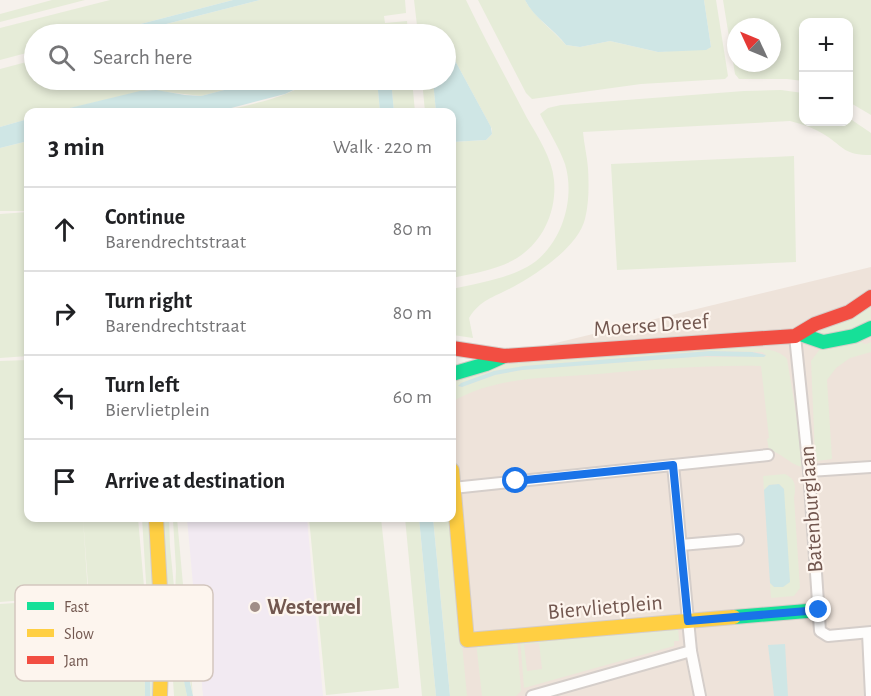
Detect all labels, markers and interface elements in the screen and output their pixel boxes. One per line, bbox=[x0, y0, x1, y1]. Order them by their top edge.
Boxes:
north arrow bbox=[727, 18, 781, 72]
map controls bbox=[799, 18, 853, 126]
button: + bbox=[799, 18, 853, 72]
search box bbox=[24, 24, 456, 90]
icon: search bbox=[45, 41, 78, 74]
text: Search here bbox=[93, 46, 192, 68]
button: − bbox=[799, 72, 853, 126]
text: 3 min bbox=[48, 134, 105, 160]
text: Walk · 220 m bbox=[333, 137, 432, 157]
text: Continue bbox=[105, 206, 185, 228]
icon: ahead bbox=[48, 213, 81, 246]
text: 80 m bbox=[393, 219, 432, 239]
text: Barendrechtstraat bbox=[105, 232, 246, 252]
text: Turn right bbox=[105, 290, 192, 312]
icon: right bbox=[48, 297, 81, 330]
text: 80 m bbox=[393, 303, 432, 323]
street label: Moerse Dreef bbox=[593, 310, 711, 340]
text: Barendrechtstraat bbox=[105, 316, 246, 336]
text: Turn left bbox=[105, 374, 179, 396]
icon: left bbox=[48, 381, 81, 414]
text: 60 m bbox=[393, 387, 432, 407]
text: Biervlietplein bbox=[105, 400, 210, 420]
street label: Batenburglaan bbox=[796, 445, 826, 573]
icon: arrive bbox=[48, 465, 81, 498]
route start bbox=[502, 467, 528, 493]
text: Arrive at destination bbox=[105, 470, 285, 492]
legend bbox=[15, 585, 213, 681]
street label: Biervlietplein bbox=[547, 591, 663, 623]
place label: Westerwel bbox=[267, 596, 361, 618]
route end bbox=[805, 596, 831, 622]
text: Fast bbox=[64, 599, 89, 615]
marker: Westerwel bbox=[248, 600, 262, 614]
text: Slow bbox=[64, 626, 94, 642]
text: Jam bbox=[64, 653, 89, 669]

